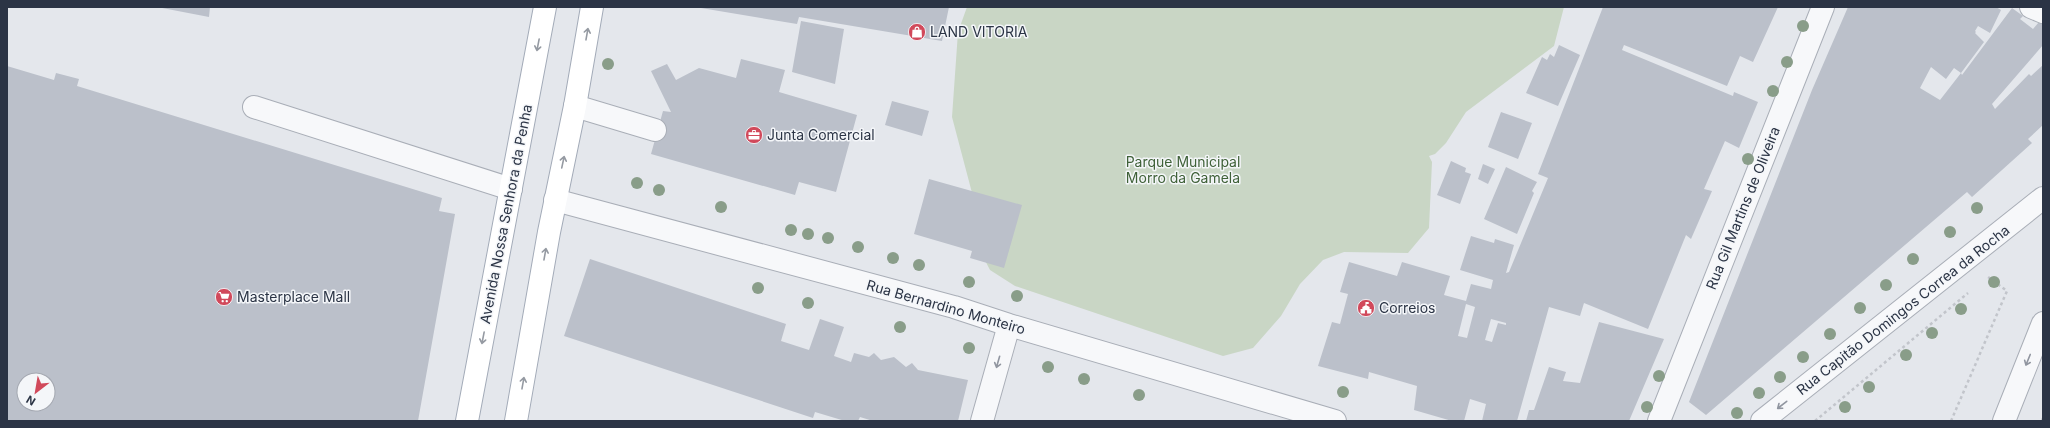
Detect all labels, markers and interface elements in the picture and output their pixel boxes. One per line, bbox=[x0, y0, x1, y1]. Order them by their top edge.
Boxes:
shop icon: LAND VITORIA bbox=[907, 22, 927, 42]
place label: LAND VITORIA bbox=[930, 23, 1028, 40]
one-way arrow bbox=[584, 28, 592, 41]
one-way arrow bbox=[533, 38, 541, 51]
street label: Avenida Nossa Senhora da Penha bbox=[476, 103, 535, 325]
street label: Rua Gil Martins de Oliveira bbox=[1702, 124, 1783, 292]
office icon: Junta Comercial bbox=[744, 125, 764, 145]
place label: Junta Comercial bbox=[767, 126, 875, 143]
park label: Parque Municipal Morro da Gamela bbox=[1126, 153, 1240, 186]
one-way arrow bbox=[560, 156, 568, 169]
street label: Rua Capitão Domingos Correa da Rocha bbox=[1793, 221, 2013, 398]
one-way arrow bbox=[541, 248, 549, 261]
street label: Rua Bernardino Monteiro bbox=[865, 276, 1027, 337]
supermarket icon: Masterplace Mall bbox=[214, 287, 234, 307]
place label: Masterplace Mall bbox=[237, 288, 350, 305]
public building icon: Correios bbox=[1356, 298, 1376, 318]
place label: Correios bbox=[1379, 299, 1436, 316]
one-way arrow bbox=[478, 331, 486, 344]
one-way arrow bbox=[2024, 353, 2032, 365]
one-way arrow bbox=[994, 356, 1002, 369]
north arrow bbox=[16, 372, 56, 412]
one-way arrow bbox=[519, 376, 527, 389]
text: N bbox=[24, 392, 38, 409]
one-way arrow bbox=[1777, 401, 1788, 410]

